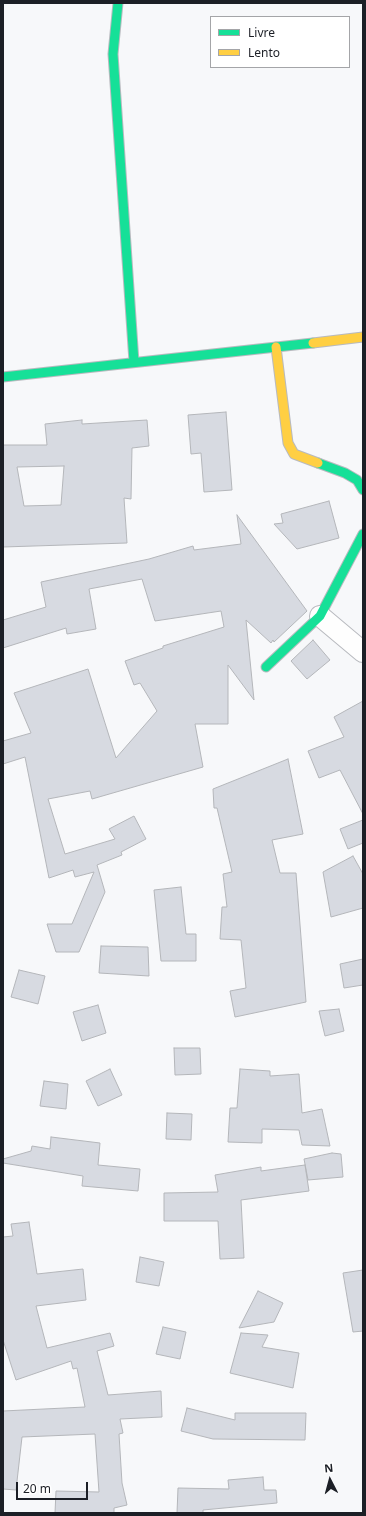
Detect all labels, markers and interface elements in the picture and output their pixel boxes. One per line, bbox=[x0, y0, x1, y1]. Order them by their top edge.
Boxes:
legend bbox=[210, 16, 350, 68]
text: Livre bbox=[248, 24, 275, 41]
text: Lento bbox=[248, 44, 280, 61]
north arrow bbox=[310, 1460, 350, 1500]
text: N bbox=[323, 1460, 334, 1475]
scale bar bbox=[18, 1474, 90, 1500]
text: 20 m bbox=[23, 1480, 51, 1497]

